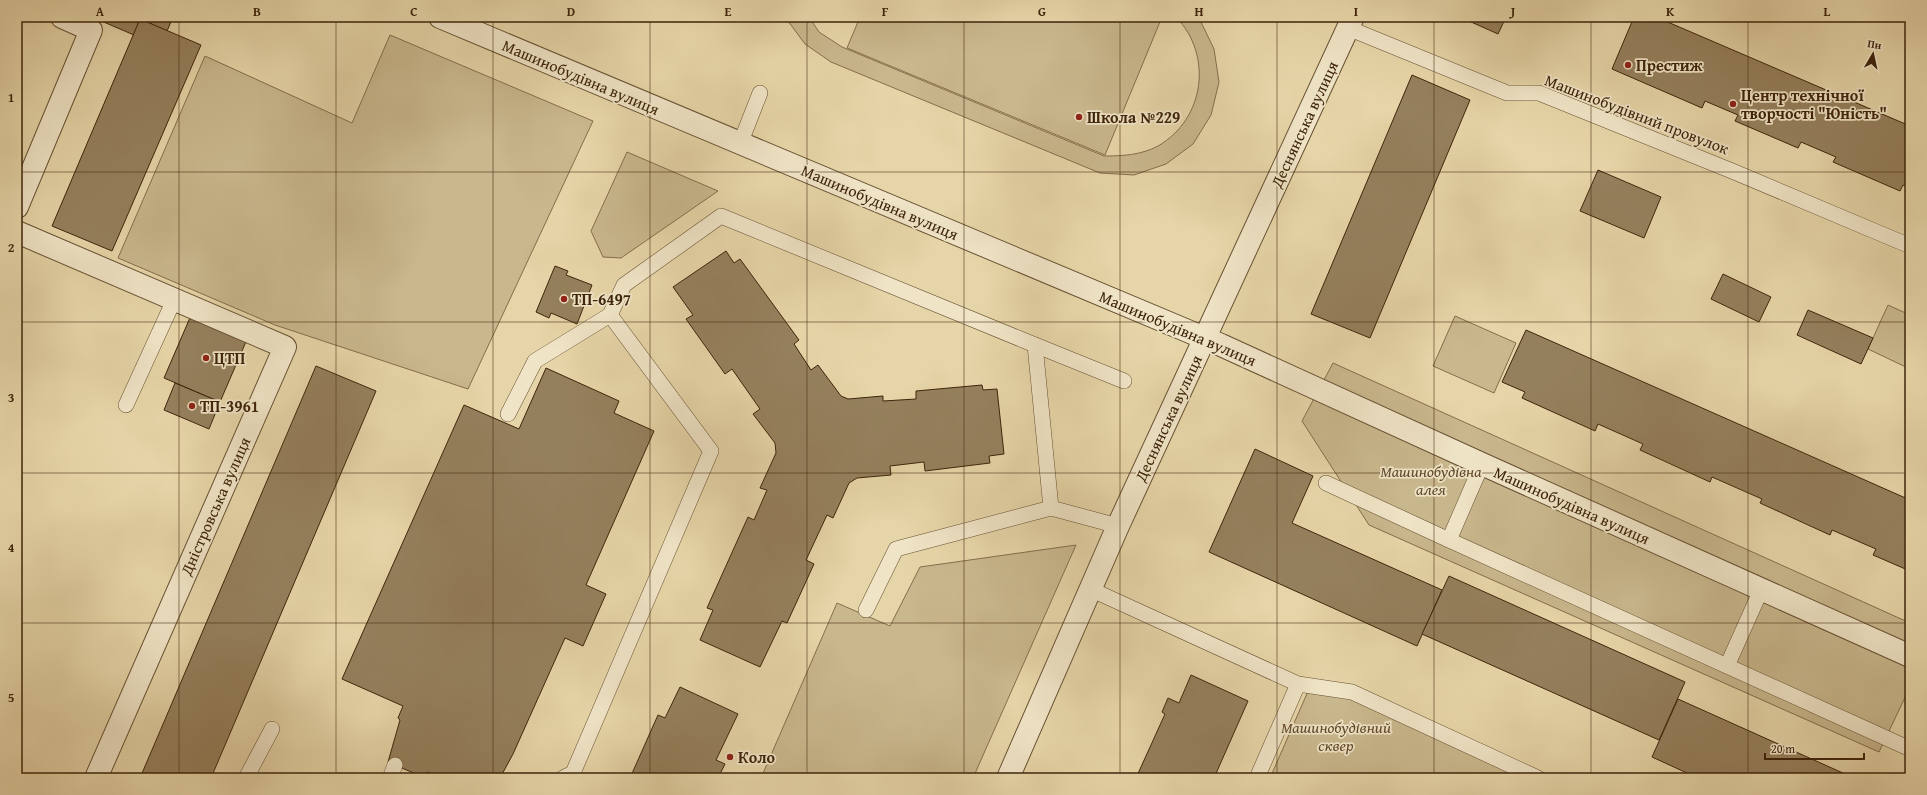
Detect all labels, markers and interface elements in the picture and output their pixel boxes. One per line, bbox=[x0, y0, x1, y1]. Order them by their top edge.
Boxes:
text: A bbox=[96, 2, 105, 21]
text: B bbox=[253, 2, 261, 21]
text: C bbox=[410, 2, 418, 21]
text: D bbox=[567, 2, 575, 21]
text: E bbox=[725, 2, 732, 21]
text: F bbox=[882, 2, 889, 21]
text: G bbox=[1038, 2, 1046, 21]
text: H bbox=[1194, 2, 1204, 21]
text: I bbox=[1354, 2, 1358, 21]
text: J bbox=[1509, 2, 1516, 21]
text: K bbox=[1666, 2, 1675, 21]
text: L bbox=[1824, 2, 1831, 21]
street label: Машинобудівна вулиця bbox=[499, 33, 663, 121]
north arrow bbox=[1853, 34, 1893, 74]
text: Пн bbox=[1866, 35, 1883, 53]
place label: Престиж bbox=[1636, 53, 1703, 77]
street label: Деснянська вулиця bbox=[1264, 57, 1344, 192]
marker: Престиж bbox=[1623, 60, 1633, 70]
street label: Машинобудівний провулок bbox=[1541, 68, 1733, 160]
place label: Центр технічної творчості "Юність" bbox=[1741, 83, 1887, 125]
text: 1 bbox=[8, 88, 14, 107]
marker: Центр технічної творчості "Юність" bbox=[1728, 99, 1738, 109]
place label: Школа №229 bbox=[1087, 105, 1180, 129]
marker: Школа №229 bbox=[1074, 112, 1084, 122]
street label: Машинобудівна вулиця bbox=[798, 158, 962, 246]
text: 2 bbox=[8, 238, 15, 257]
street label: Машинобудівна вулиця bbox=[1096, 284, 1260, 372]
place label: ТП-6497 bbox=[572, 287, 631, 311]
marker: ТП-6497 bbox=[559, 294, 569, 304]
place label: ЦТП bbox=[214, 346, 245, 370]
street label: Деснянська вулиця bbox=[1128, 351, 1208, 486]
marker: ЦТП bbox=[201, 353, 211, 363]
text: 3 bbox=[8, 388, 14, 407]
place label: ТП-3961 bbox=[200, 394, 259, 418]
marker: ТП-3961 bbox=[187, 401, 197, 411]
street label: Дністровська вулиця bbox=[173, 433, 256, 580]
park label: Машинобудівна алея bbox=[1380, 459, 1482, 501]
street label: Машинобудівна вулиця bbox=[1490, 460, 1654, 550]
text: 4 bbox=[8, 538, 15, 557]
text: 5 bbox=[8, 688, 15, 707]
park label: Машинобудівний сквер bbox=[1281, 715, 1391, 757]
scale bar bbox=[1765, 735, 1864, 761]
text: 20 m bbox=[1771, 740, 1795, 757]
place label: Коло bbox=[738, 745, 776, 769]
marker: Коло bbox=[725, 752, 735, 762]

